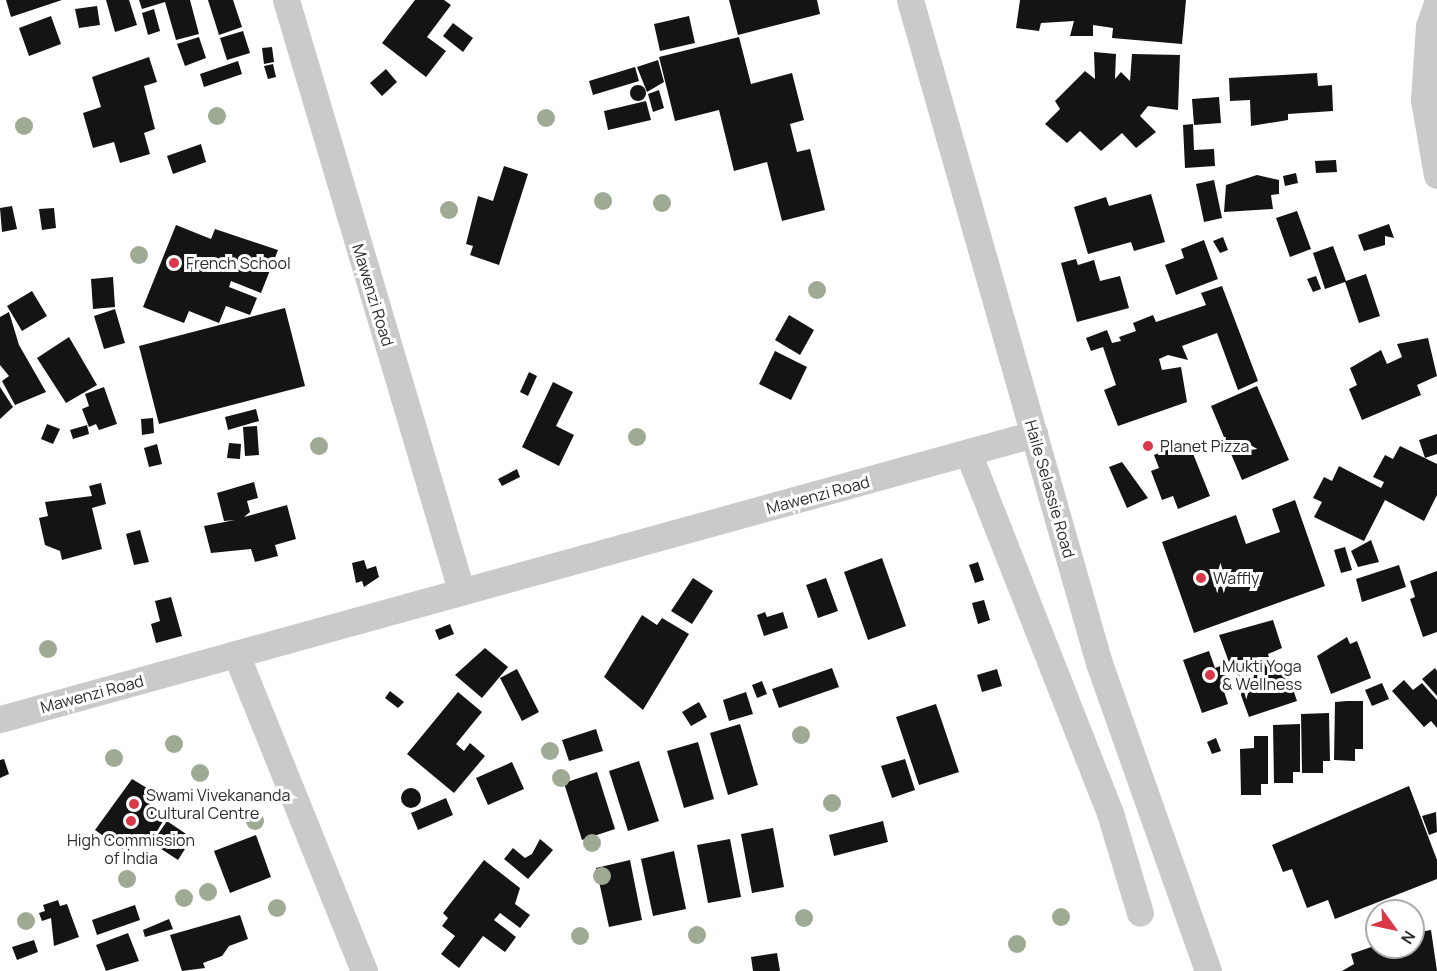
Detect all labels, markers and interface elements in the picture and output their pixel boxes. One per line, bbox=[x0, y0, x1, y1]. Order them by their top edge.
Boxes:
street label: Mawenzi Road bbox=[348, 242, 398, 348]
place label: French School bbox=[186, 253, 291, 273]
marker: French School bbox=[167, 256, 181, 270]
street label: Haile Selassie Road bbox=[1021, 418, 1079, 560]
place label: Planet Pizza bbox=[1160, 436, 1249, 456]
marker: Planet Pizza bbox=[1141, 439, 1155, 453]
street label: Mawenzi Road bbox=[764, 472, 872, 518]
place label: Waffly bbox=[1213, 568, 1259, 588]
marker: Waffly bbox=[1194, 571, 1208, 585]
place label: Mukti Yoga & Wellness bbox=[1222, 656, 1302, 694]
marker: Mukti Yoga & Wellness bbox=[1203, 668, 1217, 682]
street label: Mawenzi Road bbox=[38, 671, 146, 717]
place label: Swami Vivekananda Cultural Centre bbox=[146, 785, 290, 823]
marker: Swami Vivekananda Cultural Centre bbox=[127, 797, 141, 811]
marker: High Commission of India bbox=[124, 814, 138, 828]
place label: High Commission of India bbox=[67, 830, 195, 868]
north arrow bbox=[1365, 899, 1425, 959]
text: N bbox=[1396, 927, 1421, 949]

